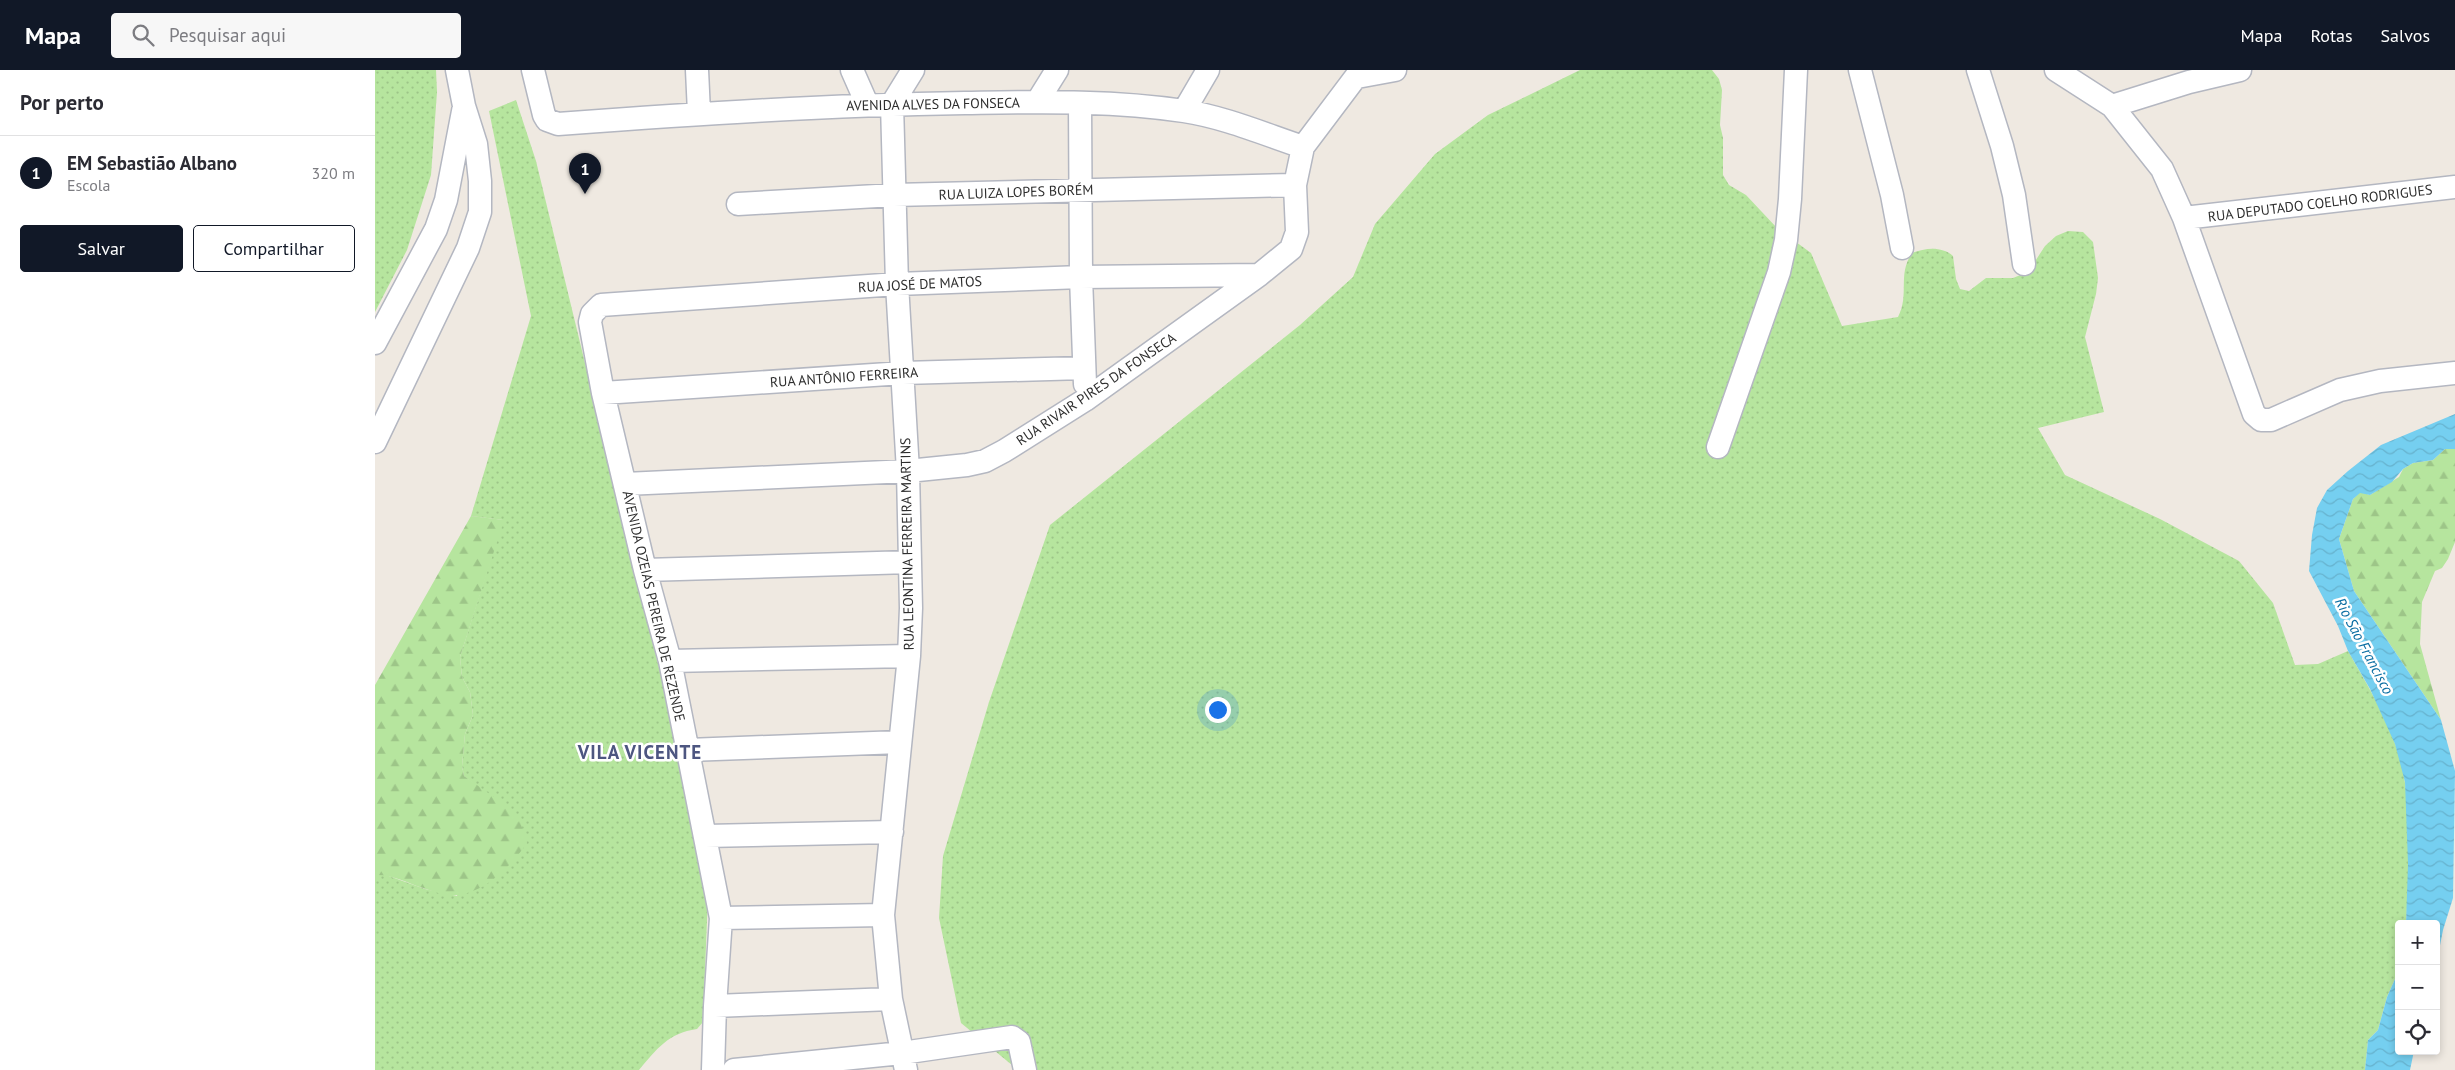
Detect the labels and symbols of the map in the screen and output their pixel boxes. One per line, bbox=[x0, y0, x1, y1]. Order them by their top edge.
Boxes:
street label: AVENIDA ALVES DA FONSECA bbox=[846, 93, 1021, 115]
pin: 1 bbox=[569, 153, 601, 194]
street label: RUA LUIZA LOPES BORÉM bbox=[938, 180, 1094, 204]
street label: RUA DEPUTADO COELHO RODRIGUES bbox=[2207, 180, 2433, 226]
street label: RUA JOSÉ DE MATOS bbox=[858, 272, 982, 296]
street label: RUA RIVAIR PIRES DA FONSECA bbox=[1013, 328, 1180, 449]
street label: RUA ANTÔNIO FERREIRA bbox=[769, 363, 920, 391]
street label: RUA LEONTINA FERREIRA MARTINS bbox=[896, 437, 918, 651]
street label: AVENIDA OZEIAS PEREIRA DE REZENDE bbox=[619, 489, 689, 723]
water label: Rio São Francisco bbox=[2331, 594, 2398, 697]
your location bbox=[1205, 697, 1231, 723]
district label: VILA VICENTE bbox=[577, 740, 702, 764]

